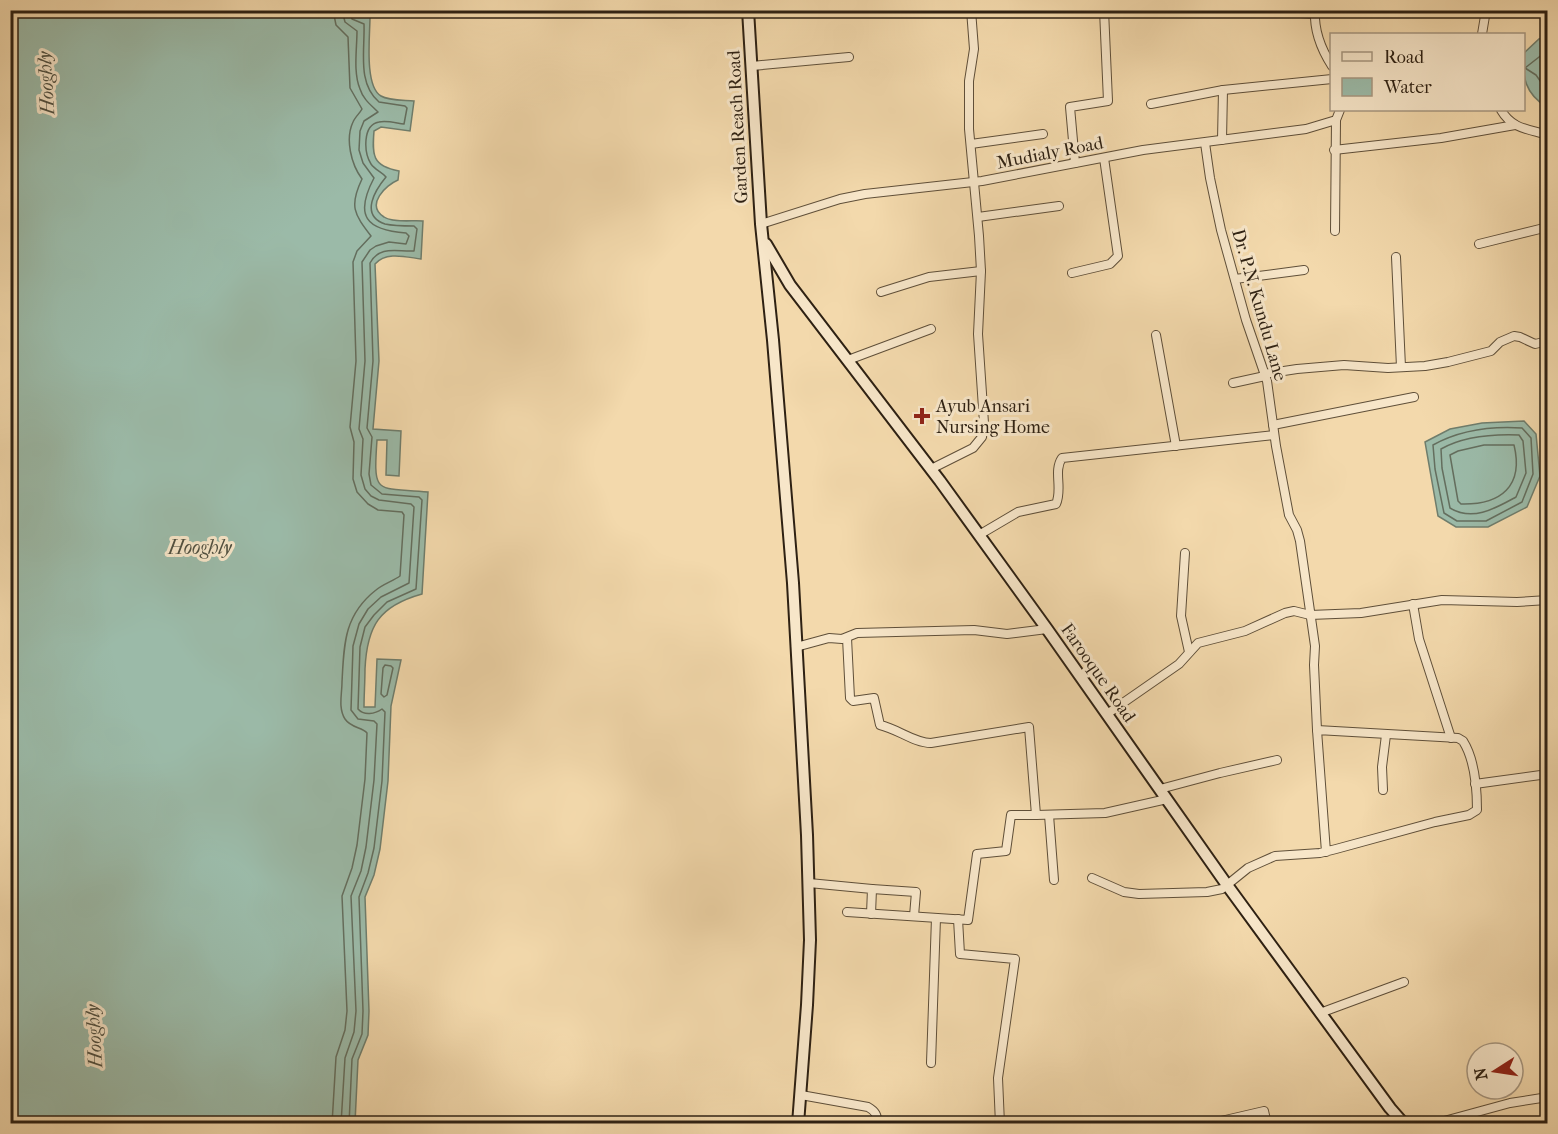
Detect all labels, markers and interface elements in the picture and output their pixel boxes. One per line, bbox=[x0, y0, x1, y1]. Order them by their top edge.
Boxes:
legend bbox=[1330, 33, 1525, 111]
text: Road bbox=[1384, 47, 1424, 68]
water label: Hooghly bbox=[33, 50, 59, 116]
street label: Garden Reach Road bbox=[723, 50, 753, 204]
text: Water bbox=[1383, 77, 1432, 98]
street label: Mudialy Road bbox=[995, 132, 1105, 174]
street label: Dr. P.N. Kundu Lane bbox=[1227, 226, 1291, 384]
place label: Ayub Ansari Nursing Home bbox=[935, 396, 1050, 438]
marker: Ayub Ansari Nursing Home bbox=[913, 407, 931, 425]
water label: Hooghly bbox=[167, 536, 232, 559]
street label: Farooque Road bbox=[1056, 619, 1140, 727]
water label: Hooghly bbox=[81, 1003, 107, 1069]
north arrow bbox=[1465, 1041, 1525, 1101]
text: N bbox=[1470, 1065, 1491, 1082]

